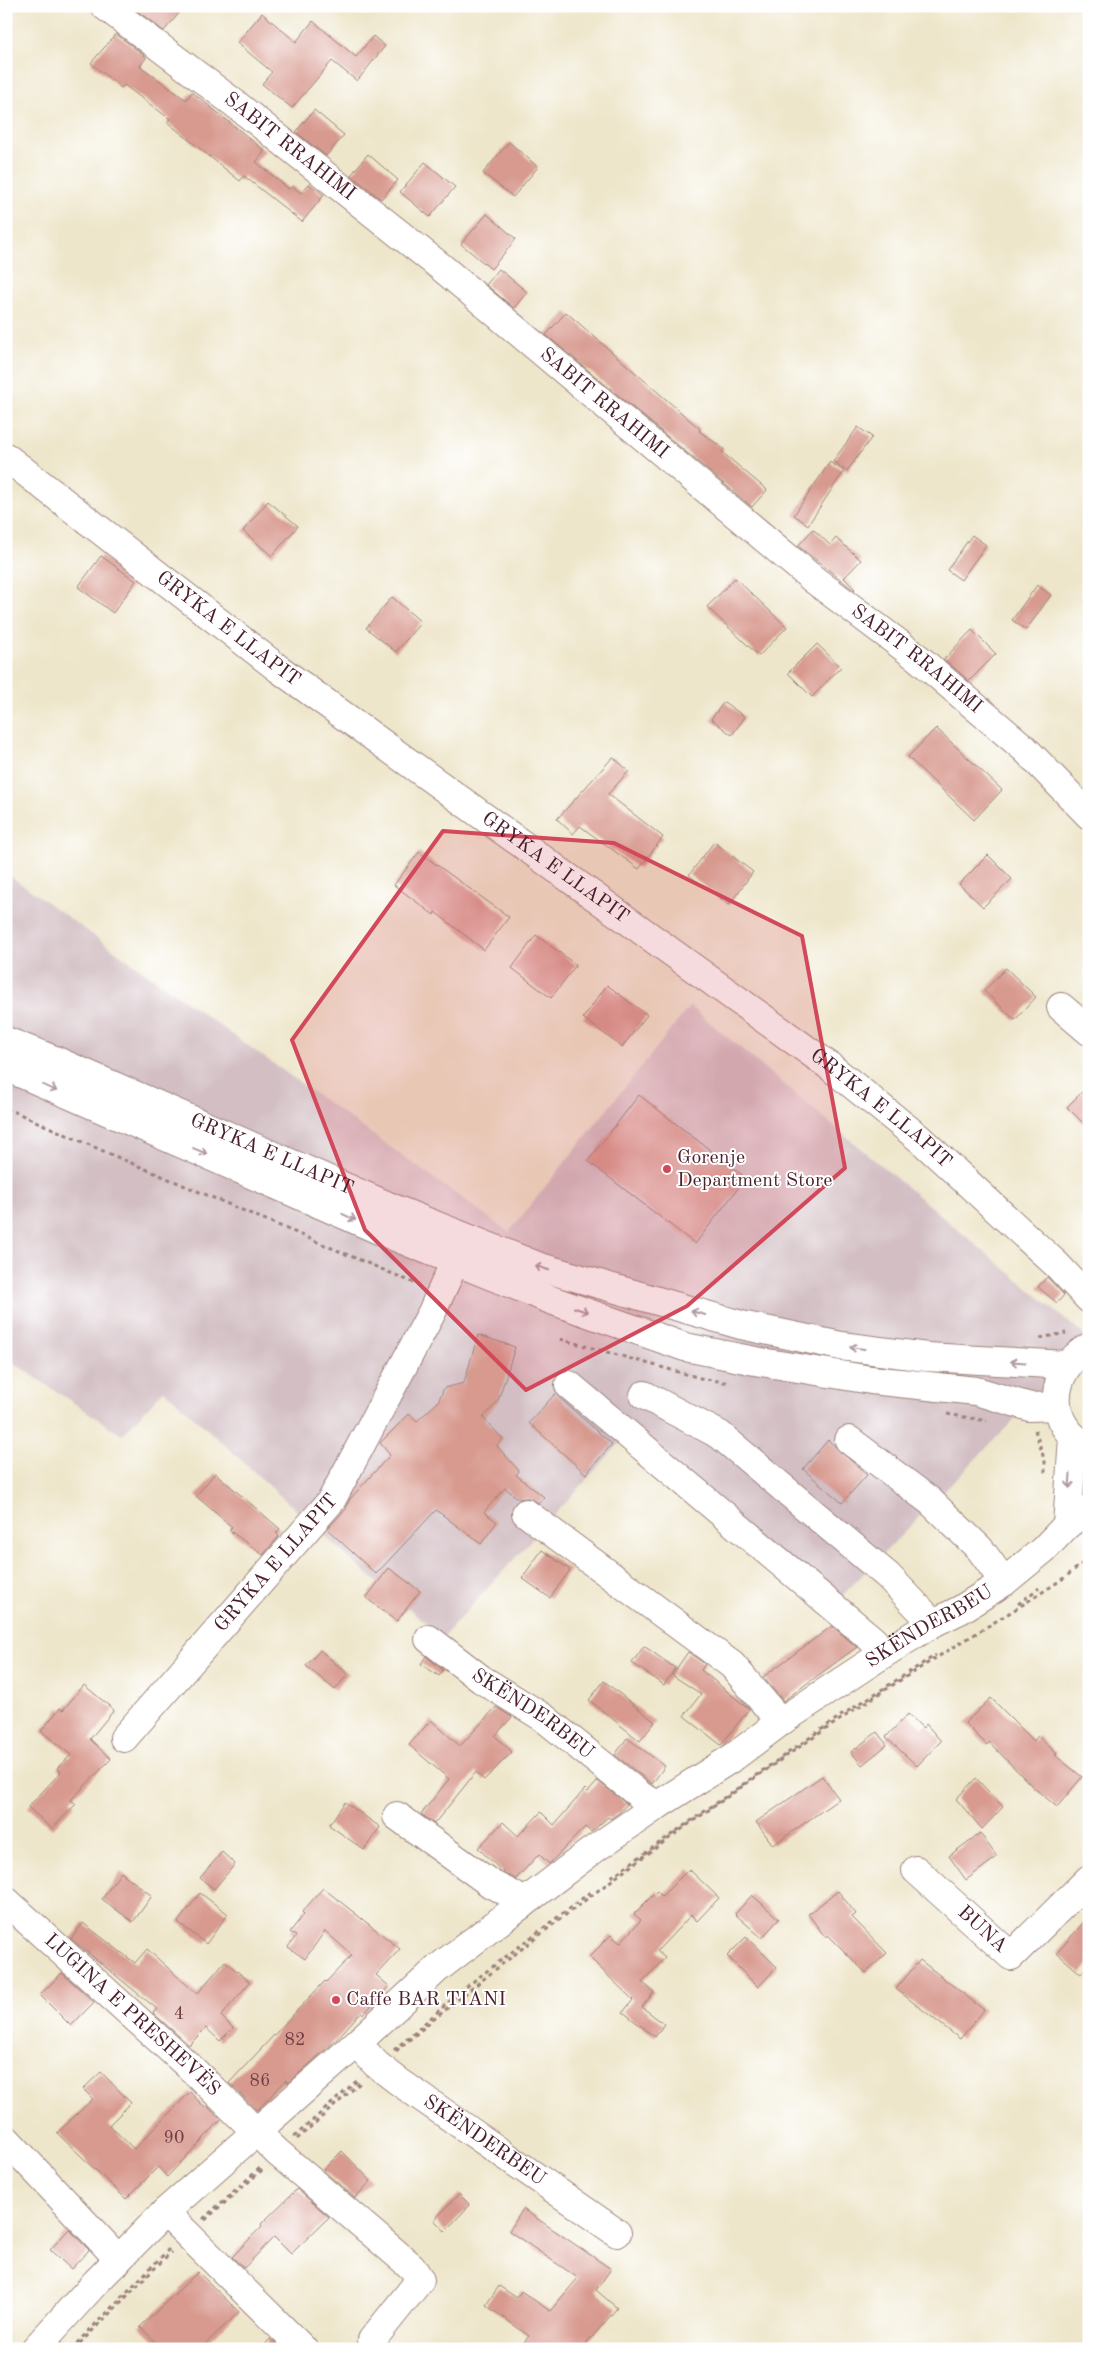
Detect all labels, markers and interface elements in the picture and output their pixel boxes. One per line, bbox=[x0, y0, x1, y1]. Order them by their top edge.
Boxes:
street label: SABIT RRAHIMI bbox=[220, 89, 359, 205]
street label: SABIT RRAHIMI bbox=[536, 344, 672, 463]
street label: GRYKA E LLAPIT bbox=[152, 568, 304, 691]
street label: SABIT RRAHIMI bbox=[847, 601, 986, 718]
street label: GRYKA E LLAPIT bbox=[478, 809, 632, 928]
street label: GRYKA E LLAPIT bbox=[806, 1046, 955, 1172]
one-way arrow bbox=[42, 1084, 57, 1094]
street label: GRYKA E LLAPIT bbox=[187, 1110, 356, 1199]
one-way arrow bbox=[192, 1147, 207, 1157]
place label: Gorenje Department Store bbox=[677, 1148, 832, 1191]
marker: Gorenje Department Store bbox=[661, 1163, 673, 1175]
one-way arrow bbox=[341, 1213, 356, 1222]
one-way arrow bbox=[534, 1262, 550, 1272]
one-way arrow bbox=[572, 1306, 588, 1315]
one-way arrow bbox=[690, 1308, 706, 1318]
one-way arrow bbox=[849, 1343, 865, 1353]
one-way arrow bbox=[1011, 1358, 1027, 1367]
one-way arrow bbox=[1065, 1473, 1074, 1489]
street label: GRYKA E LLAPIT bbox=[211, 1491, 342, 1636]
street label: SKËNDERBEU bbox=[863, 1581, 997, 1672]
street label: SKËNDERBEU bbox=[467, 1665, 597, 1764]
street label: BUNA bbox=[953, 1903, 1011, 1957]
street label: LUGINA E PRESHEVËS bbox=[40, 1930, 224, 2100]
place label: Caffe BAR TIANI bbox=[346, 1990, 506, 2010]
marker: Caffe BAR TIANI bbox=[330, 1994, 342, 2006]
house number: 4 bbox=[174, 2005, 184, 2023]
house number: 82 bbox=[285, 2031, 305, 2049]
house number: 86 bbox=[250, 2072, 270, 2090]
street label: SKËNDERBEU bbox=[419, 2092, 549, 2190]
house number: 90 bbox=[164, 2129, 184, 2147]

